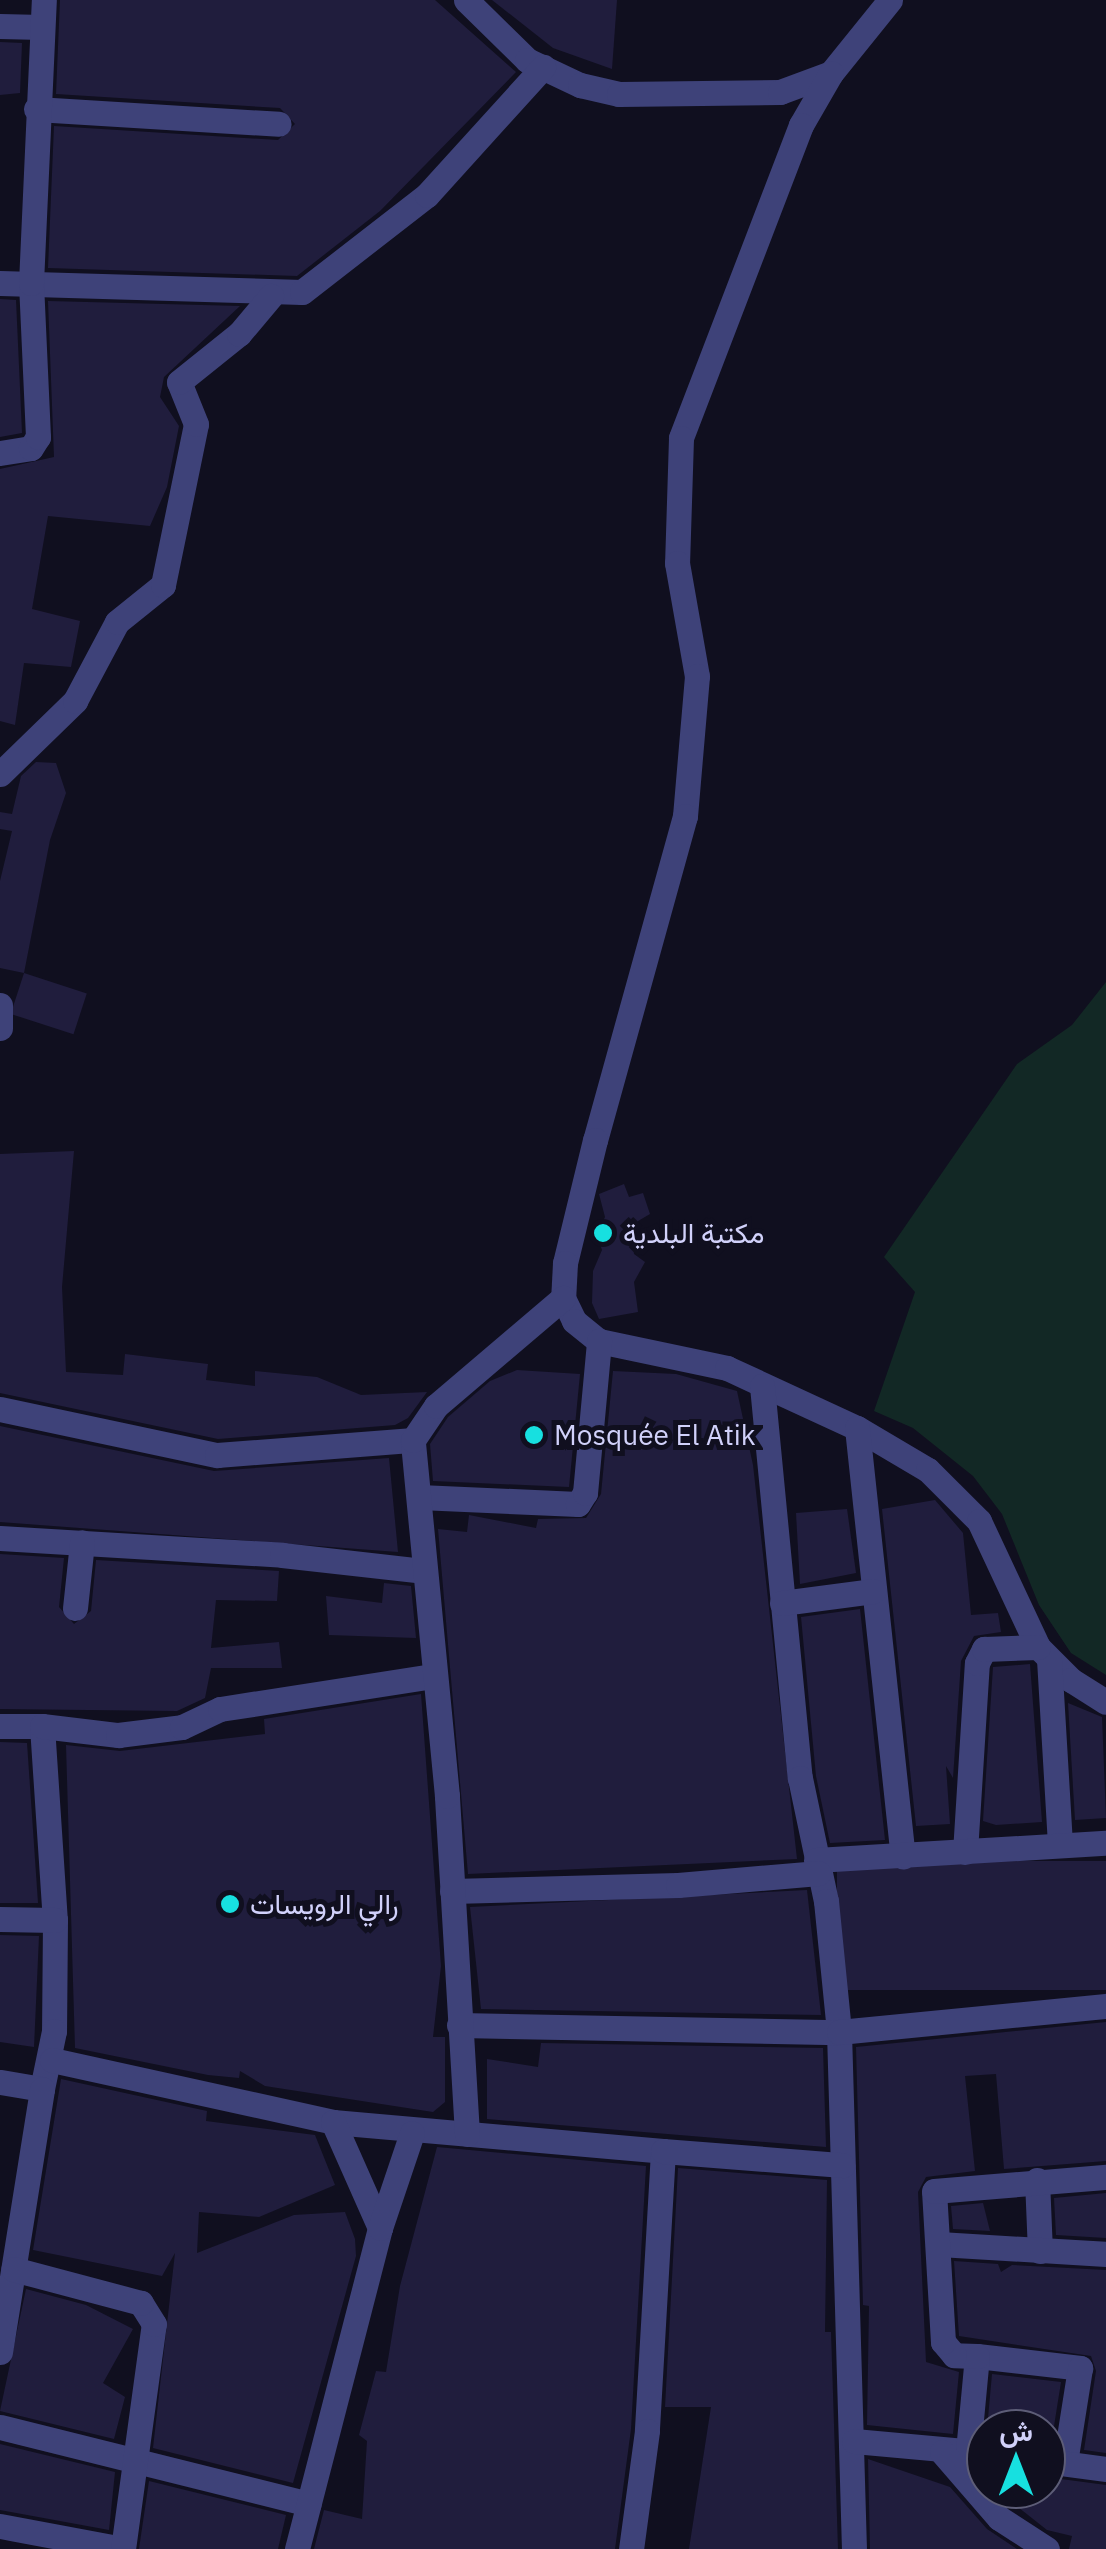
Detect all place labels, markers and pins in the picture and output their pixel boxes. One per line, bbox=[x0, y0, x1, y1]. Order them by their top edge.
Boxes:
place label: مكتبة البلدية bbox=[623, 1216, 764, 1250]
marker: مكتبة البلدية bbox=[592, 1222, 614, 1244]
place label: Mosquée El Atik bbox=[554, 1418, 756, 1452]
marker: Mosquée El Atik bbox=[523, 1424, 545, 1446]
place label: رالي الرويسات bbox=[250, 1887, 399, 1921]
marker: رالي الرويسات bbox=[219, 1893, 241, 1915]

